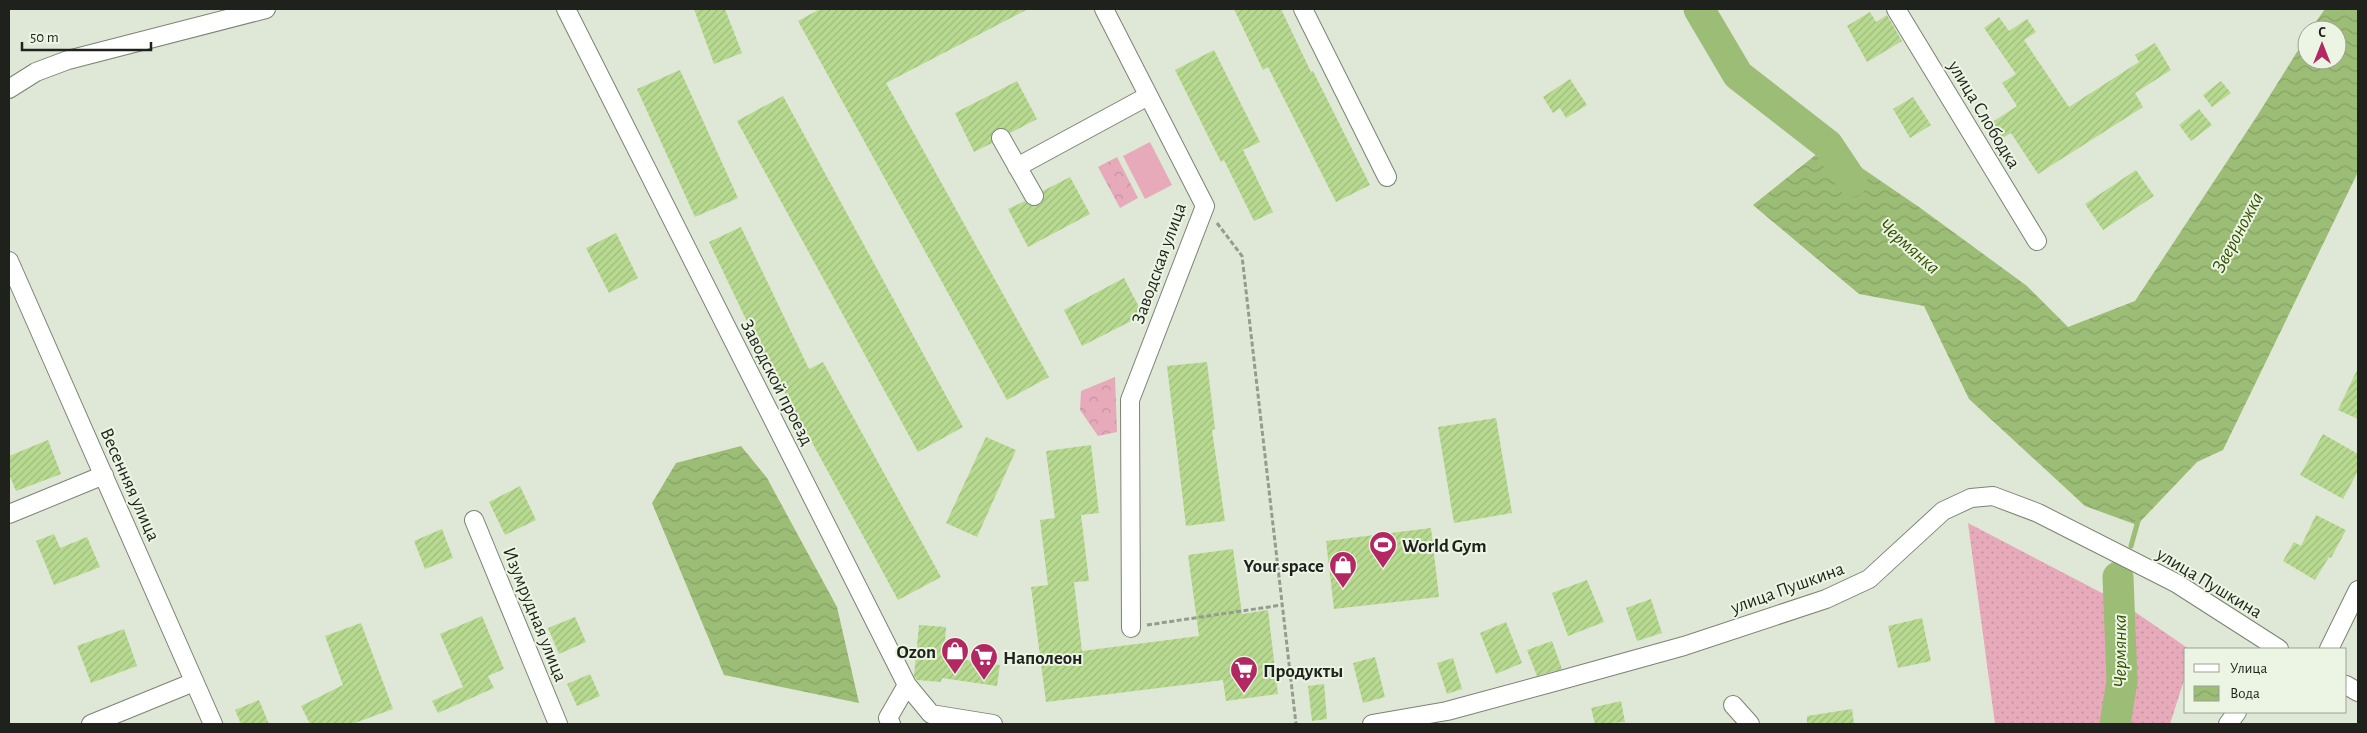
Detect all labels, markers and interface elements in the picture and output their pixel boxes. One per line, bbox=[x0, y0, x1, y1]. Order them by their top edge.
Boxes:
scale bar bbox=[22, 20, 151, 52]
north arrow bbox=[2297, 20, 2347, 70]
text: С bbox=[2318, 26, 2326, 40]
text: 50 m bbox=[30, 30, 59, 45]
street label: улица Слободка bbox=[1944, 57, 2023, 172]
water label: Звероножка bbox=[2208, 189, 2267, 276]
street label: Заводская улица bbox=[1129, 200, 1190, 327]
water label: Чермянка bbox=[1875, 215, 1943, 278]
street label: Заводской проезд bbox=[737, 317, 817, 449]
street label: Весенняя улица bbox=[96, 425, 163, 544]
sports icon: World Gym bbox=[1368, 530, 1398, 569]
place label: World Gym bbox=[1402, 537, 1487, 556]
street label: улица Пушкина bbox=[2152, 544, 2265, 622]
street label: Изумрудная улица bbox=[499, 545, 570, 685]
shop icon: Your space bbox=[1328, 550, 1358, 589]
place label: Your space bbox=[1243, 557, 1324, 576]
street label: улица Пушкина bbox=[1727, 559, 1847, 618]
water label: Чермянка bbox=[2110, 614, 2130, 688]
shop icon: Ozon bbox=[940, 636, 970, 675]
supermarket icon: Наполеон bbox=[969, 642, 999, 681]
place label: Ozon bbox=[897, 643, 936, 662]
legend bbox=[2184, 648, 2347, 713]
place label: Наполеон bbox=[1003, 649, 1083, 668]
supermarket icon: Продукты bbox=[1229, 655, 1259, 694]
text: Улица bbox=[2230, 661, 2267, 676]
place label: Продукты bbox=[1263, 662, 1343, 681]
text: Вода bbox=[2230, 686, 2260, 701]

